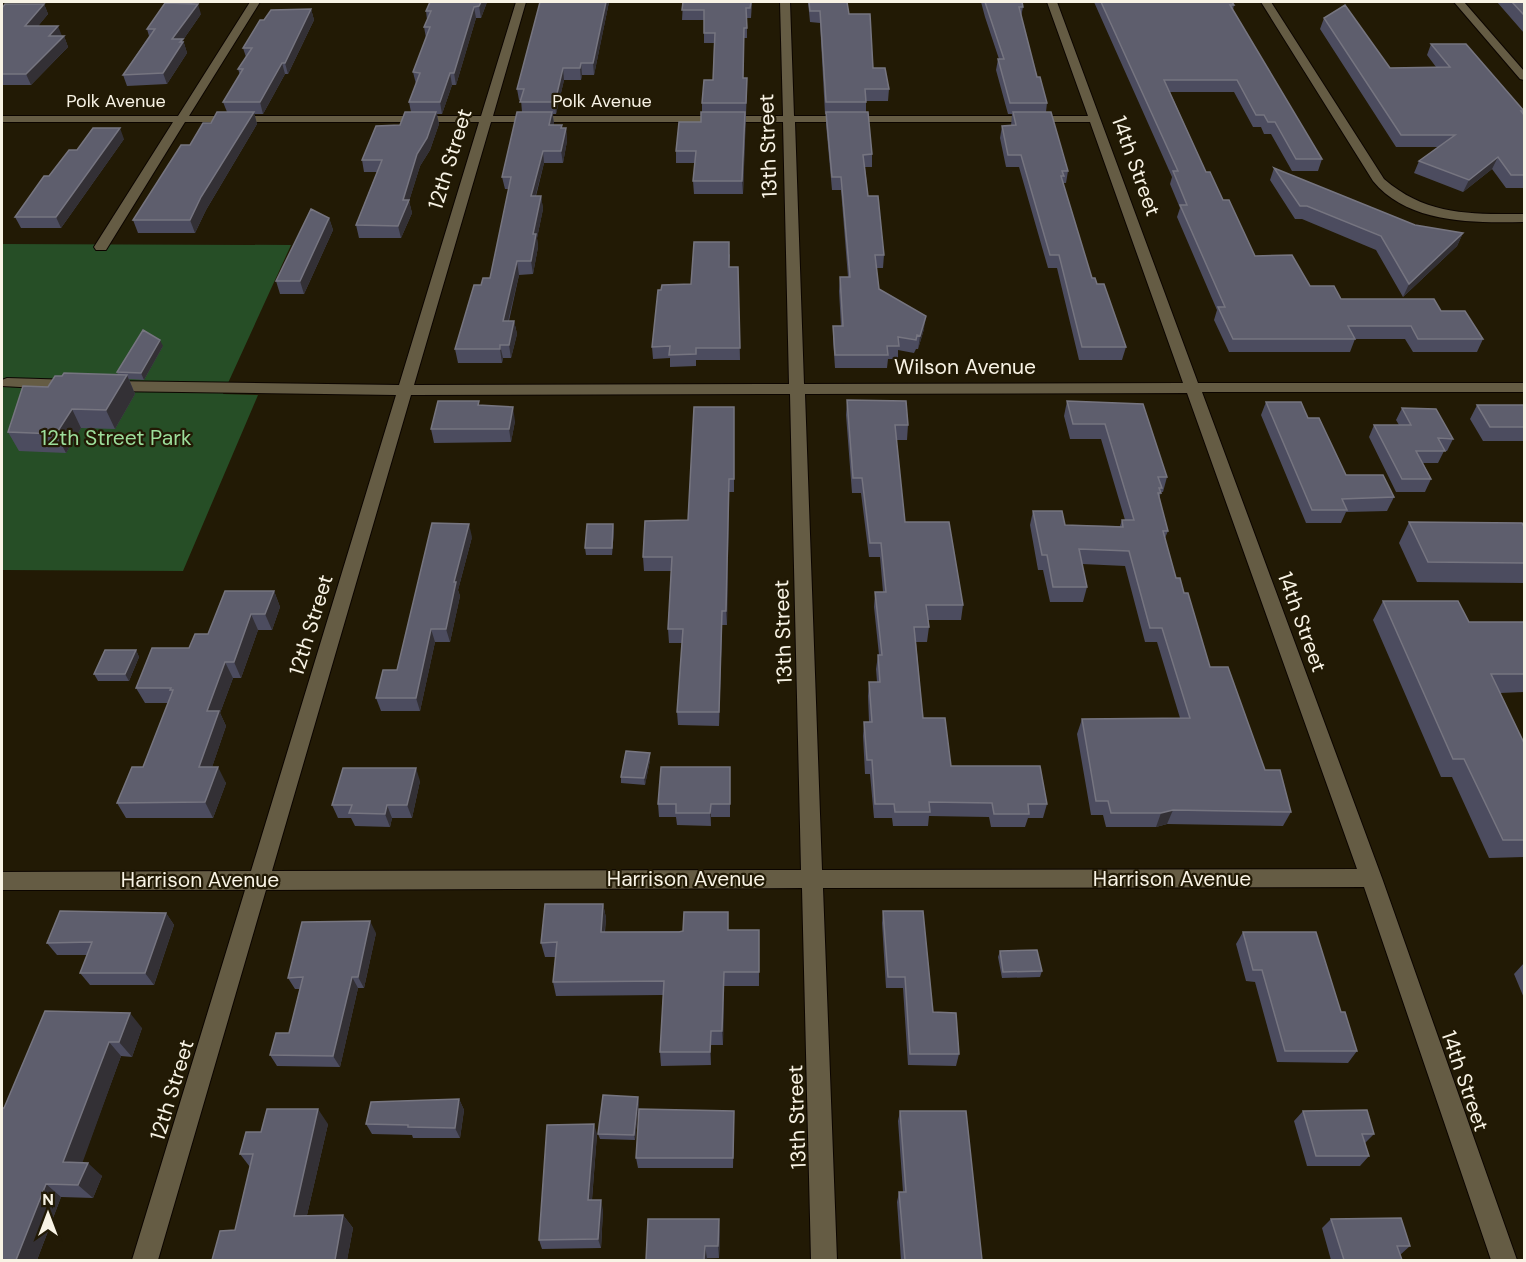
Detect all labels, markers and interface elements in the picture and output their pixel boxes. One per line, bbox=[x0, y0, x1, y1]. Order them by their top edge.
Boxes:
street label: Polk Avenue bbox=[66, 89, 166, 113]
street label: Polk Avenue bbox=[552, 89, 652, 113]
street label: 13th Street bbox=[752, 93, 784, 199]
street label: 12th Street bbox=[421, 105, 479, 213]
street label: 14th Street bbox=[1105, 112, 1167, 220]
street label: Wilson Avenue bbox=[894, 353, 1036, 381]
park label: 12th Street Park bbox=[40, 424, 192, 452]
street label: 14th Street bbox=[1271, 568, 1333, 676]
street label: 12th Street bbox=[282, 571, 340, 679]
street label: 13th Street bbox=[767, 579, 799, 685]
street label: Harrison Avenue bbox=[607, 865, 765, 893]
street label: Harrison Avenue bbox=[1093, 865, 1251, 893]
street label: Harrison Avenue bbox=[121, 866, 279, 894]
street label: 14th Street bbox=[1435, 1027, 1495, 1135]
street label: 12th Street bbox=[143, 1036, 201, 1144]
street label: 13th Street bbox=[781, 1064, 813, 1170]
north arrow bbox=[18, 1184, 78, 1244]
text: N bbox=[42, 1189, 54, 1210]

